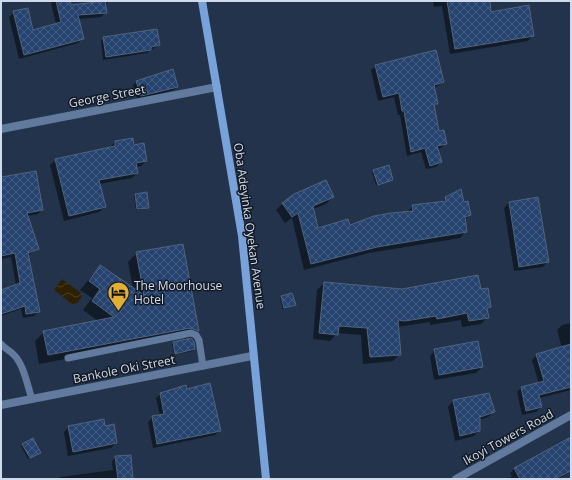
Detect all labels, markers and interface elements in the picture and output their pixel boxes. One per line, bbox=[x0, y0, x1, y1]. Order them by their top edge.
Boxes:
street label: George Street bbox=[67, 80, 147, 112]
street label: Oba Adeyinka Oyekan Avenue bbox=[230, 142, 270, 311]
place label: The Moorhouse Hotel bbox=[134, 277, 223, 308]
hotel icon: The Moorhouse Hotel bbox=[105, 279, 131, 312]
street label: Bankole Oki Street bbox=[72, 351, 176, 387]
street label: Ikoyi Towers Road bbox=[460, 405, 556, 469]

